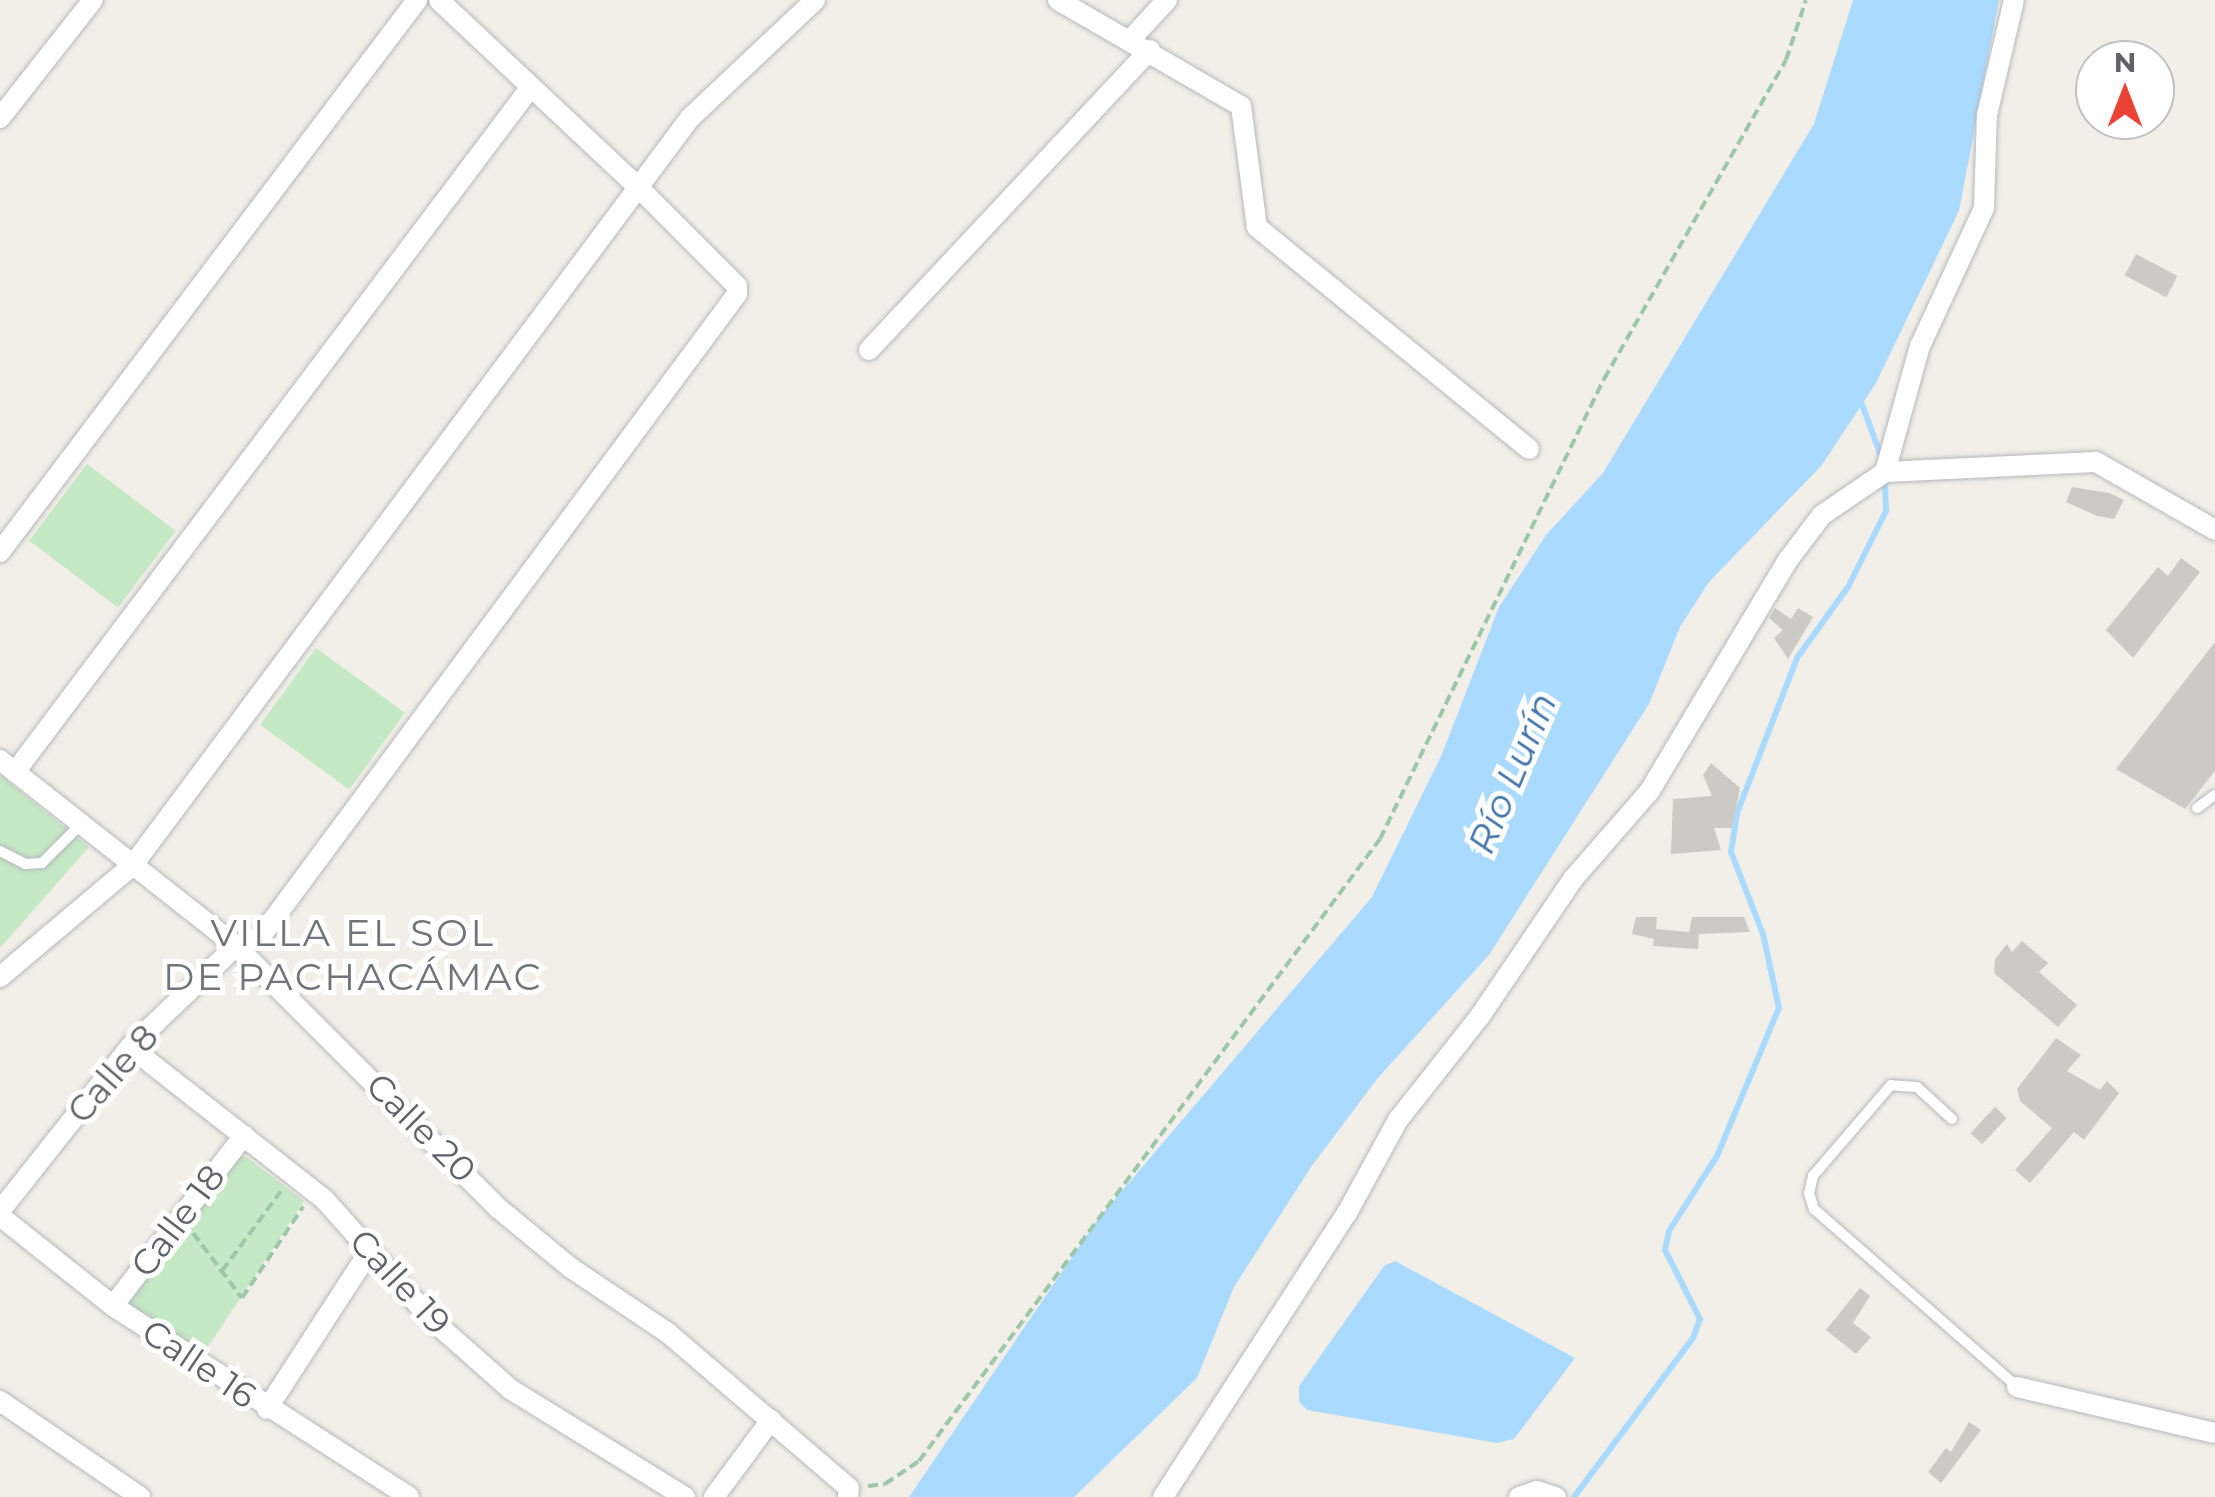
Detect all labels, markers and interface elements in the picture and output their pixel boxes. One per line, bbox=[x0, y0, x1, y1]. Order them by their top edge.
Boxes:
north arrow bbox=[2075, 40, 2175, 140]
text: N bbox=[2114, 45, 2136, 79]
water label: Río Lurín bbox=[1458, 686, 1566, 860]
district label: VILLA EL SOL DE PACHACÁMAC bbox=[163, 910, 543, 999]
street label: Calle 8 bbox=[59, 1016, 167, 1132]
street label: Calle 20 bbox=[358, 1065, 484, 1191]
street label: Calle 18 bbox=[122, 1157, 234, 1285]
street label: Calle 19 bbox=[341, 1221, 459, 1343]
street label: Calle 16 bbox=[134, 1311, 264, 1417]

